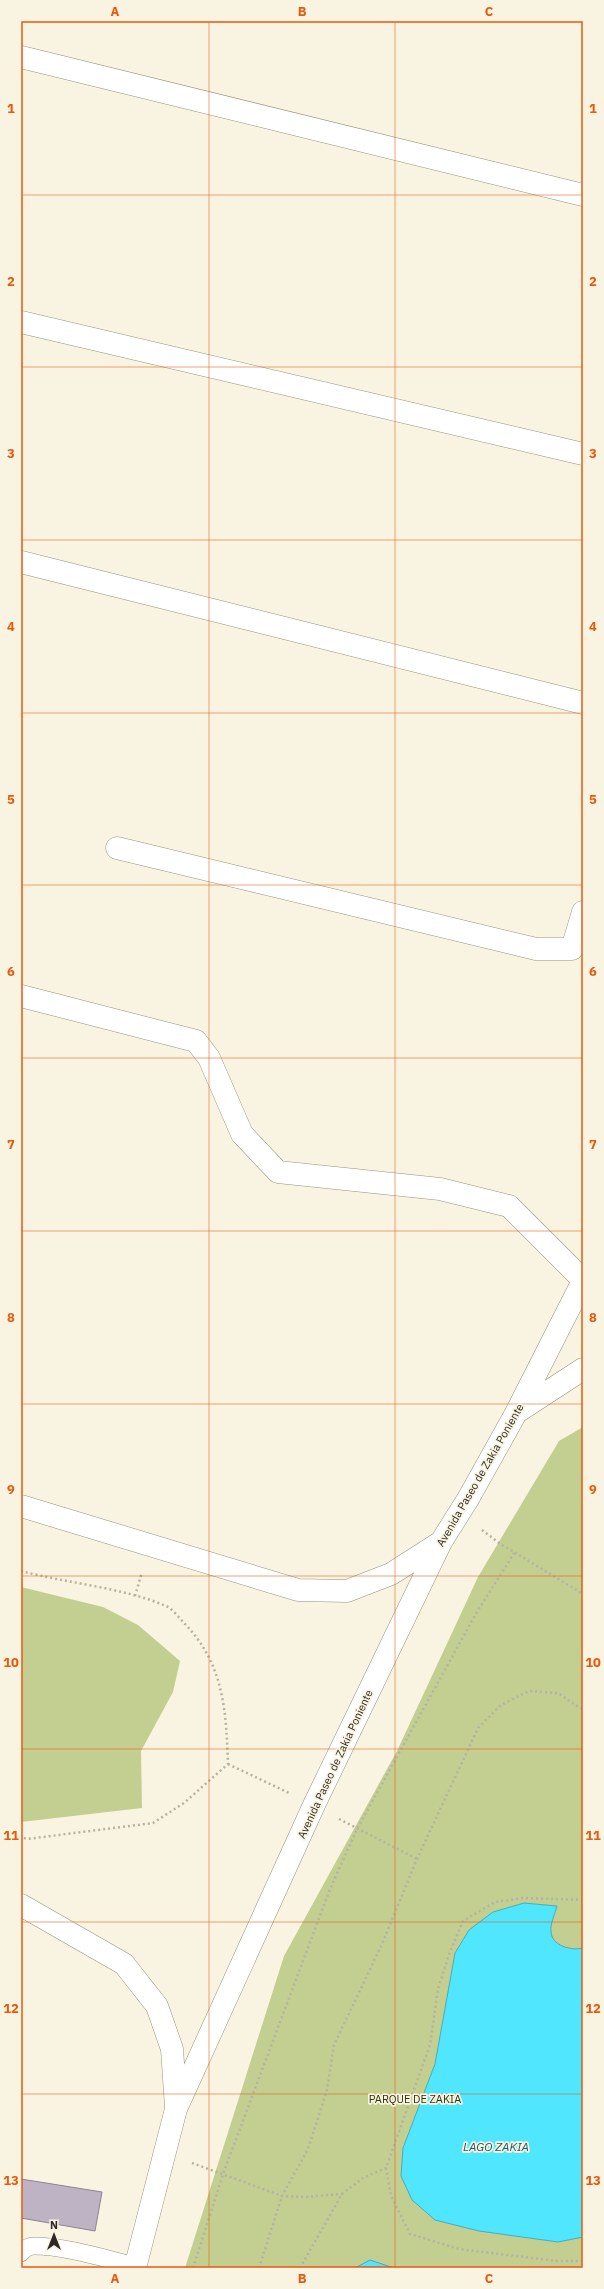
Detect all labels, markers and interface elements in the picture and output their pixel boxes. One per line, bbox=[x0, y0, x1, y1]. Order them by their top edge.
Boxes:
text: A bbox=[111, 3, 120, 20]
text: B bbox=[298, 3, 307, 20]
text: C bbox=[485, 3, 494, 20]
text: 1 bbox=[7, 100, 15, 117]
text: 1 bbox=[589, 100, 597, 117]
text: 2 bbox=[7, 273, 15, 290]
text: 2 bbox=[589, 273, 597, 290]
text: 3 bbox=[7, 445, 15, 462]
text: 3 bbox=[589, 445, 597, 462]
text: 4 bbox=[7, 618, 15, 635]
text: 4 bbox=[589, 618, 597, 635]
text: 5 bbox=[7, 791, 15, 808]
text: 5 bbox=[589, 791, 597, 808]
text: 6 bbox=[7, 963, 15, 980]
text: 6 bbox=[589, 963, 597, 980]
text: 7 bbox=[7, 1136, 15, 1153]
text: 7 bbox=[589, 1136, 597, 1153]
text: 8 bbox=[7, 1309, 15, 1326]
text: 8 bbox=[589, 1309, 597, 1326]
street label: Avenida Paseo de Zakia Poniente bbox=[433, 1401, 527, 1549]
text: 9 bbox=[7, 1481, 15, 1498]
text: 9 bbox=[589, 1481, 597, 1498]
text: 10 bbox=[3, 1654, 19, 1671]
text: 10 bbox=[585, 1654, 601, 1671]
street label: Avenida Paseo de Zakia Poniente bbox=[294, 1687, 376, 1841]
text: 11 bbox=[3, 1827, 19, 1844]
text: 11 bbox=[585, 1827, 601, 1844]
text: 12 bbox=[3, 2000, 19, 2017]
text: 12 bbox=[585, 2000, 601, 2017]
park label: PARQUE DE ZAKIA bbox=[369, 2092, 461, 2106]
water label: LAGO ZAKIA bbox=[463, 2139, 529, 2154]
text: 13 bbox=[3, 2172, 19, 2189]
text: 13 bbox=[585, 2172, 601, 2189]
north arrow bbox=[34, 2215, 74, 2255]
text: N bbox=[50, 2218, 58, 2232]
text: A bbox=[111, 2270, 120, 2287]
text: B bbox=[298, 2270, 307, 2287]
text: C bbox=[485, 2270, 494, 2287]

